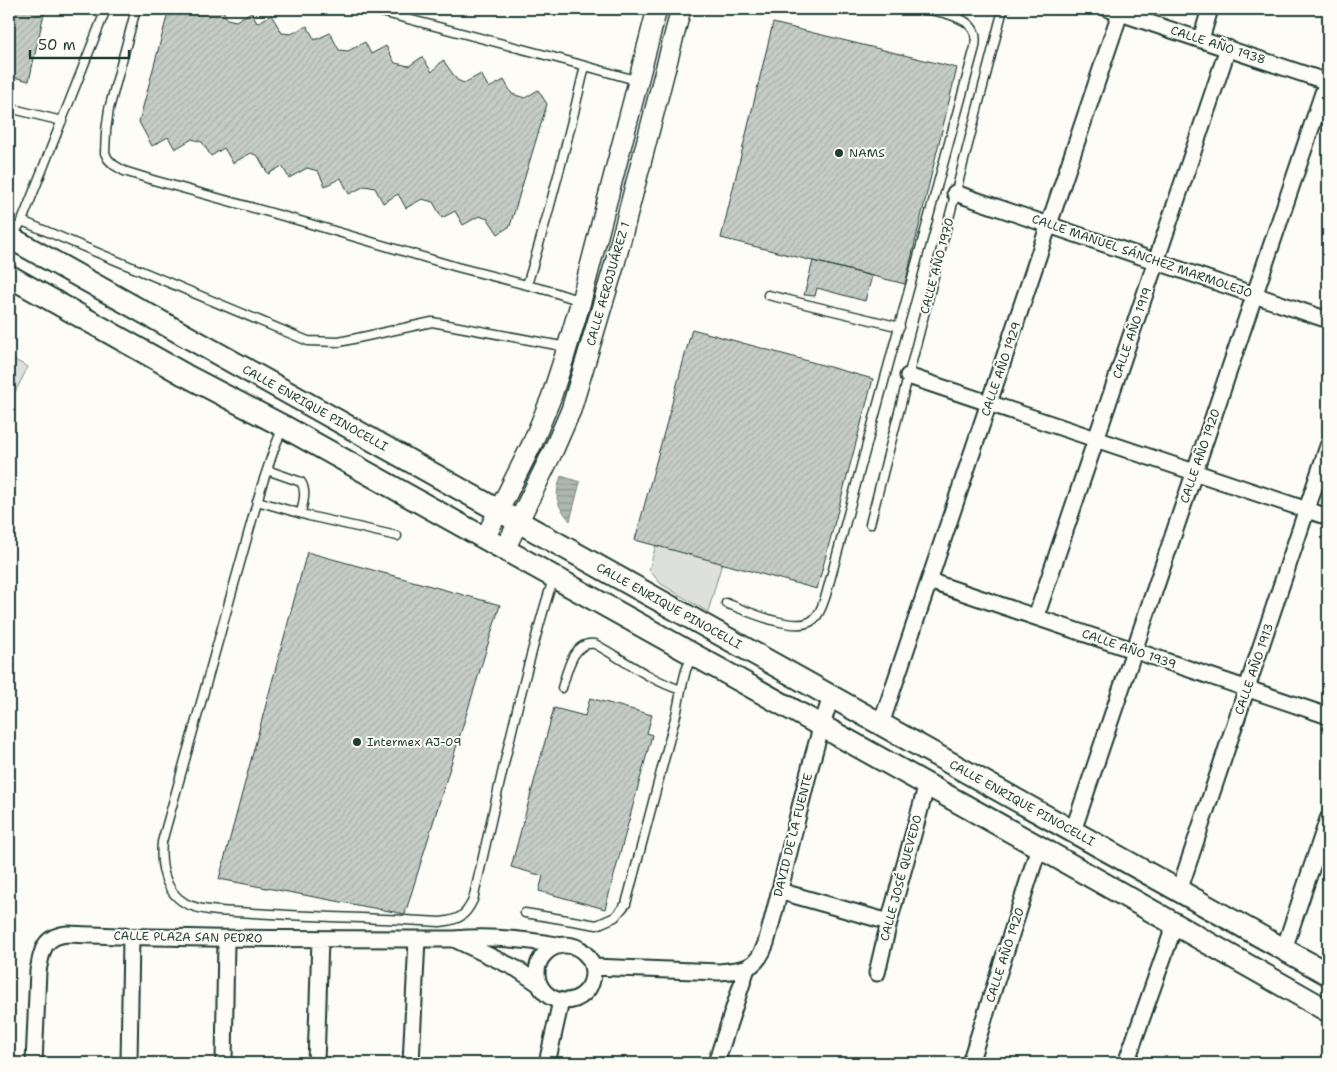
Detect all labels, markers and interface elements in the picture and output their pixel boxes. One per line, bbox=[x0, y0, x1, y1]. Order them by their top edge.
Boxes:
street label: CALLE AÑO 1938 bbox=[1168, 22, 1268, 68]
scale bar bbox=[30, 28, 129, 60]
text: 50 m bbox=[38, 35, 76, 55]
place label: NAMS bbox=[849, 145, 885, 161]
marker: NAMS bbox=[833, 147, 845, 159]
street label: CALLE MANUEL SÁNCHEZ MARMOLEJO bbox=[1030, 211, 1254, 301]
street label: CALLE AÑO 1970 bbox=[916, 216, 958, 316]
street label: CALLE AEROJUÁREZ 1 bbox=[583, 220, 633, 348]
street label: CALLE AÑO 1919 bbox=[1109, 285, 1155, 381]
street label: CALLE AÑO 1929 bbox=[977, 320, 1025, 418]
street label: CALLE ENRIQUE PINOCELLI bbox=[239, 361, 391, 455]
street label: CALLE AÑO 1920 bbox=[1176, 407, 1224, 505]
street label: CALLE ENRIQUE PINOCELLI bbox=[593, 559, 745, 653]
street label: CALLE AÑO 1913 bbox=[1231, 621, 1277, 717]
street label: CALLE AÑO 1939 bbox=[1080, 625, 1178, 673]
place label: Intermex AJ-09 bbox=[367, 734, 462, 750]
marker: Intermex AJ-09 bbox=[351, 736, 363, 748]
street label: CALLE ENRIQUE PINOCELLI bbox=[946, 756, 1098, 850]
street label: DAVID DE LA FUENTE bbox=[770, 771, 816, 899]
street label: CALLE JOSÉ QUEVEDO bbox=[876, 813, 926, 943]
street label: CALLE AÑO 1920 bbox=[982, 905, 1028, 1005]
street label: CALLE PLAZA SAN PEDRO bbox=[113, 928, 263, 946]

